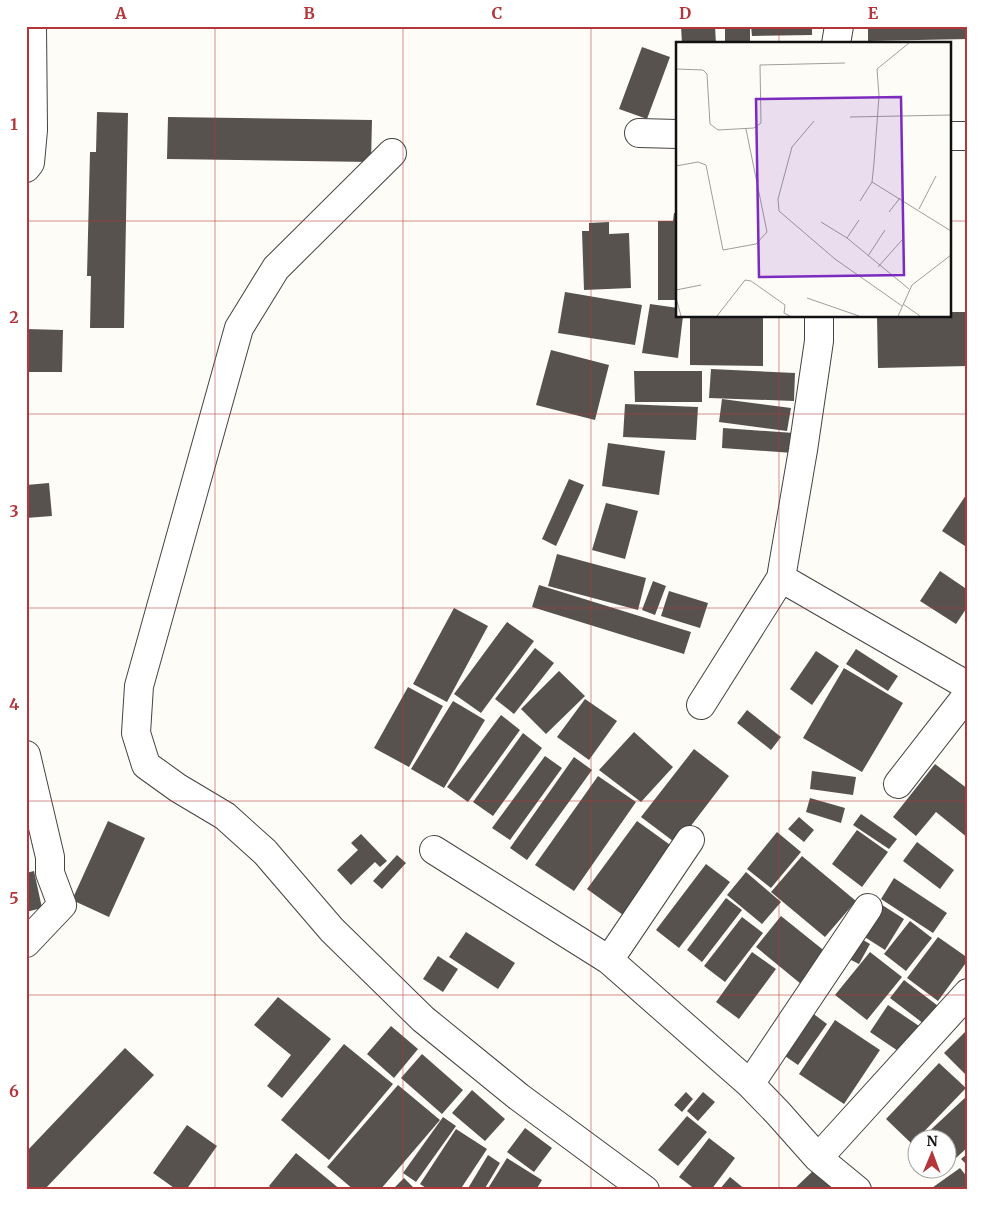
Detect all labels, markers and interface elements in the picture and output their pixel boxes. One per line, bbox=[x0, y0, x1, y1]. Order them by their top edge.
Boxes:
text: A bbox=[114, 3, 127, 23]
text: B bbox=[303, 3, 315, 23]
text: C bbox=[492, 3, 502, 23]
text: D bbox=[679, 3, 691, 23]
text: E bbox=[868, 3, 879, 23]
inset map bbox=[676, 42, 952, 318]
text: 1 bbox=[10, 114, 18, 134]
text: 2 bbox=[9, 307, 19, 327]
text: 3 bbox=[9, 501, 19, 521]
text: 4 bbox=[9, 694, 19, 714]
text: 5 bbox=[9, 888, 19, 908]
text: 6 bbox=[9, 1081, 19, 1101]
north arrow bbox=[906, 1128, 956, 1178]
text: N bbox=[927, 1132, 938, 1150]

